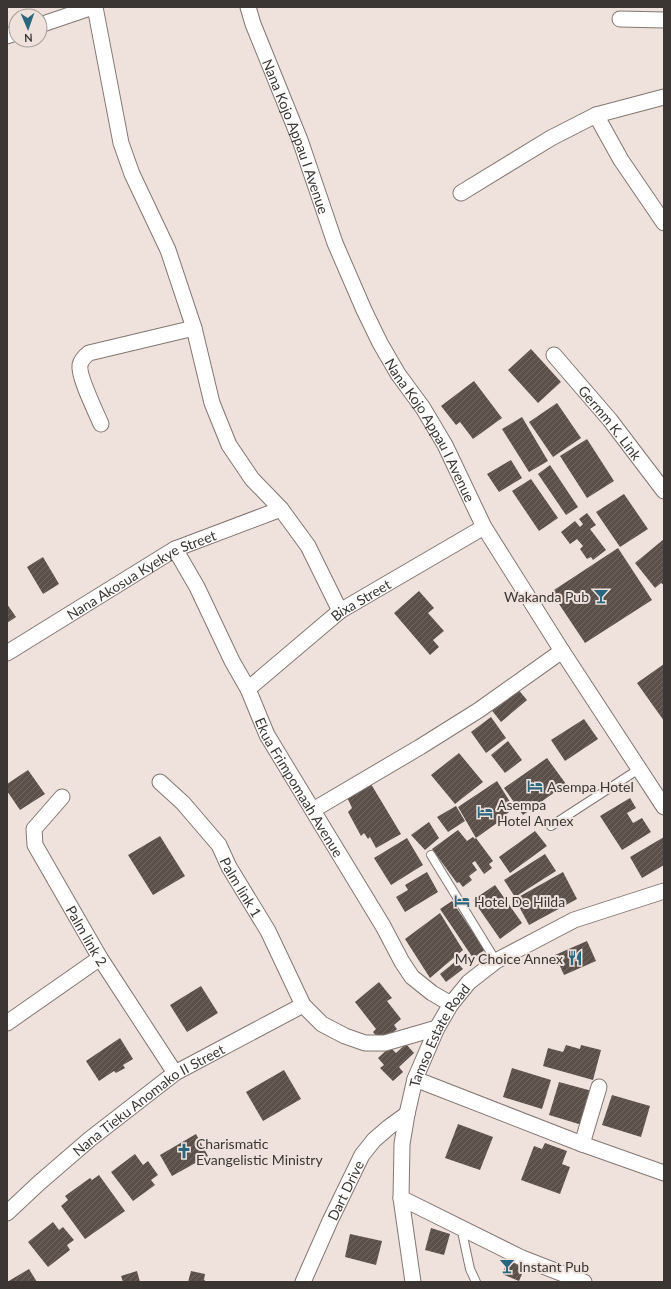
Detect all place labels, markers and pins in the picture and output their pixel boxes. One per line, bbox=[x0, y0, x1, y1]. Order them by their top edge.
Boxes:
bar icon: Wakanda Pub bbox=[592, 587, 610, 605]
place label: Wakanda Pub bbox=[504, 588, 589, 605]
hotel icon: Asempa Hotel bbox=[526, 777, 544, 795]
place label: Asempa Hotel bbox=[547, 778, 634, 795]
place label: Asempa Hotel Annex bbox=[497, 796, 573, 829]
hotel icon: Asempa Hotel Annex bbox=[476, 803, 494, 821]
hotel icon: Hotel De Hilda bbox=[453, 892, 471, 910]
place label: Hotel De Hilda bbox=[474, 893, 565, 910]
restaurant icon: My Choice Annex bbox=[566, 949, 584, 967]
place label: My Choice Annex bbox=[455, 950, 563, 967]
place label: Charismatic Evangelistic Ministry bbox=[196, 1135, 323, 1168]
church icon: Charismatic Evangelistic Ministry bbox=[175, 1142, 193, 1160]
bar icon: Instant Pub bbox=[498, 1257, 516, 1275]
place label: Instant Pub bbox=[519, 1258, 589, 1275]

